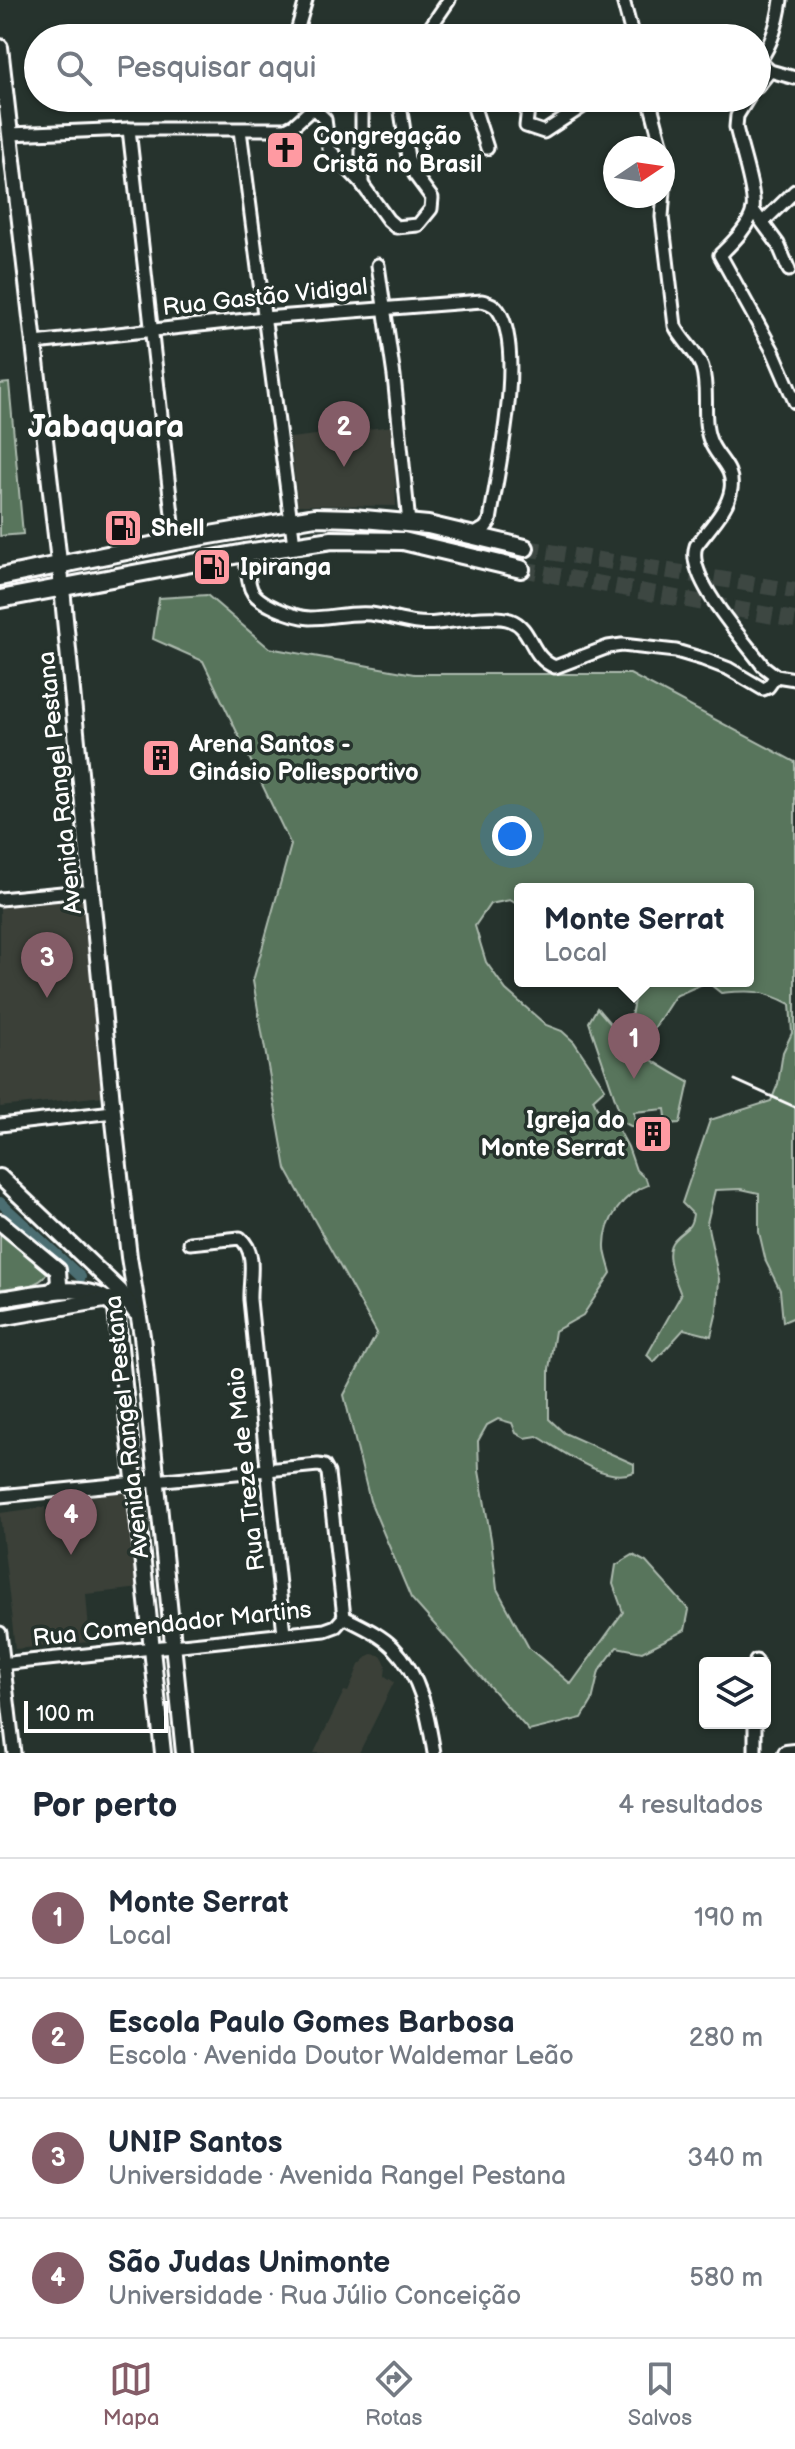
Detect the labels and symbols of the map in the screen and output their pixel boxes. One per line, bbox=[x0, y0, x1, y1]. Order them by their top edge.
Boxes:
place label: Congregação Cristã no Brasil bbox=[313, 122, 482, 179]
church icon: Congregação Cristã no Brasil bbox=[264, 129, 306, 171]
north arrow bbox=[603, 136, 675, 208]
street label: Rua Gastão Vidigal bbox=[161, 272, 369, 322]
pin: 2 bbox=[318, 401, 370, 467]
district label: Jabaquara bbox=[28, 408, 184, 447]
fuel station icon: Shell bbox=[102, 507, 144, 549]
place label: Shell bbox=[151, 514, 205, 543]
fuel station icon: Ipiranga bbox=[191, 546, 233, 588]
place label: Ipiranga bbox=[240, 553, 331, 582]
street label: Avenida Rangel Pestana bbox=[32, 650, 88, 916]
place label: Arena Santos - Ginásio Poliesportivo bbox=[188, 730, 419, 787]
building icon: Arena Santos - Ginásio Poliesportivo bbox=[140, 737, 182, 779]
your location bbox=[492, 816, 532, 856]
pin: 3 bbox=[21, 932, 73, 998]
pin: 1 bbox=[608, 1013, 660, 1079]
place label: Igreja do Monte Serrat bbox=[481, 1106, 625, 1163]
building icon: Igreja do Monte Serrat bbox=[632, 1113, 674, 1155]
street label: Avenida Rangel Pestana bbox=[99, 1294, 155, 1560]
street label: Rua Treze de Maio bbox=[221, 1365, 271, 1573]
pin: 4 bbox=[45, 1489, 97, 1555]
street label: Rua Comendador Martins bbox=[31, 1595, 313, 1653]
scale bar bbox=[24, 1697, 168, 1733]

